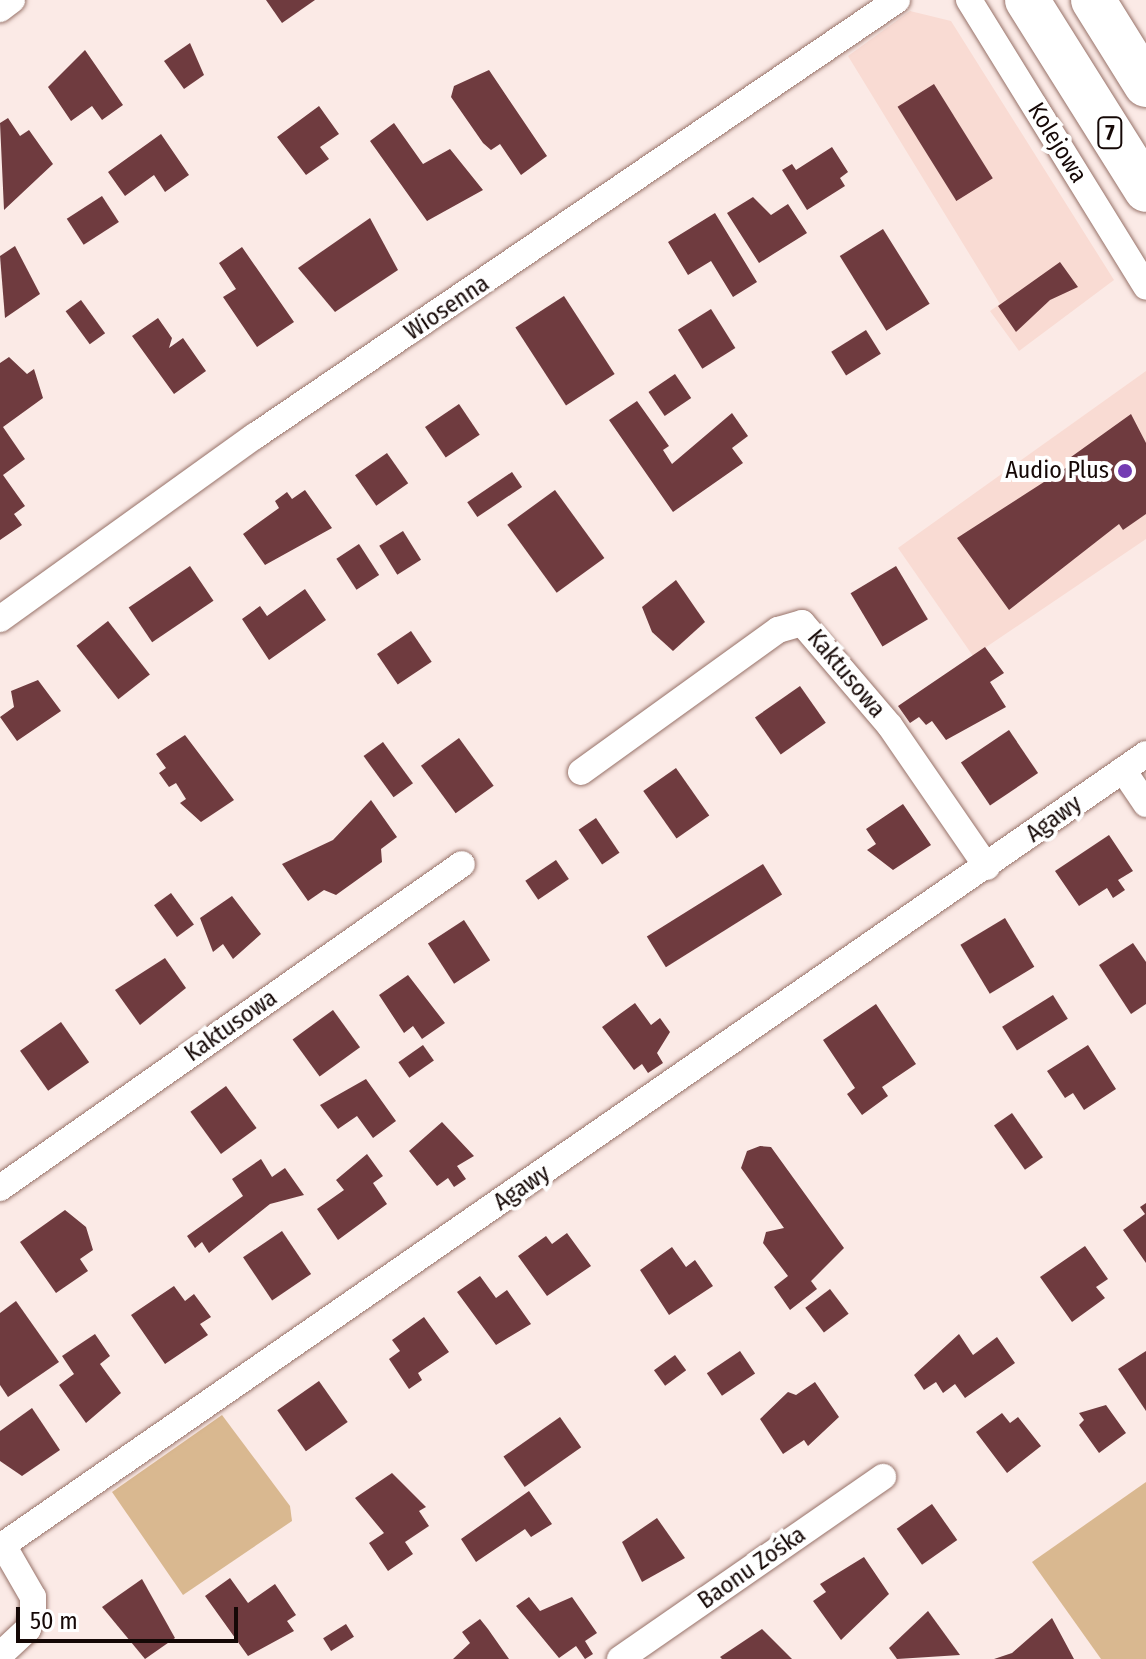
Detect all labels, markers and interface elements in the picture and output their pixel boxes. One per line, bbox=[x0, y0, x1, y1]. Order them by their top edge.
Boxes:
street label: Kolejowa bbox=[1021, 98, 1093, 188]
road number: 7 bbox=[1096, 115, 1124, 151]
street label: Wiosenna bbox=[399, 269, 495, 347]
place label: Audio Plus bbox=[1005, 457, 1109, 485]
marker: Audio Plus bbox=[1116, 462, 1134, 480]
street label: Kaktusowa bbox=[801, 624, 891, 724]
street label: Agawy bbox=[1021, 789, 1087, 849]
street label: Kaktusowa bbox=[179, 984, 283, 1068]
street label: Agawy bbox=[488, 1159, 556, 1217]
street label: Baonu Zośka bbox=[693, 1520, 811, 1616]
scale bar bbox=[20, 1591, 242, 1641]
text: 50 m bbox=[30, 1607, 78, 1635]

